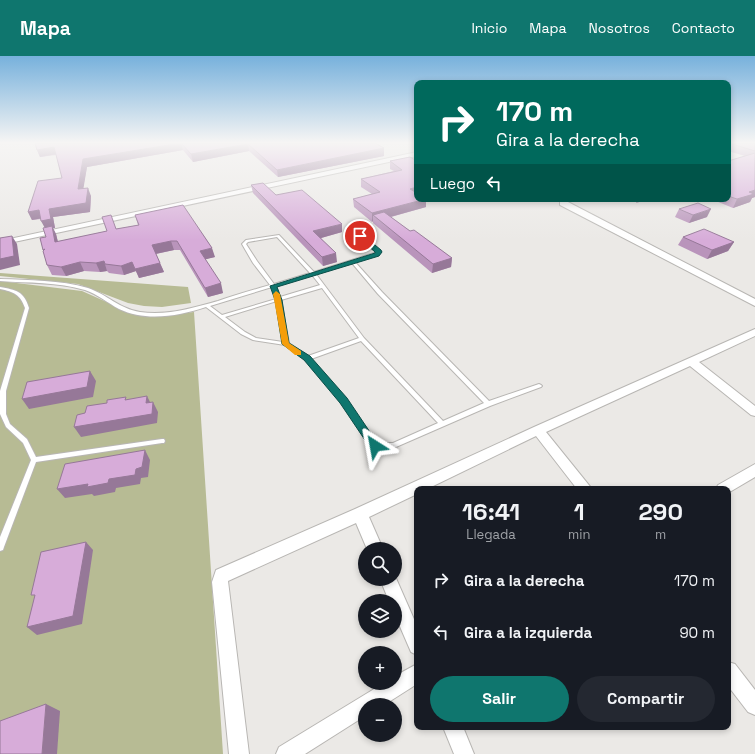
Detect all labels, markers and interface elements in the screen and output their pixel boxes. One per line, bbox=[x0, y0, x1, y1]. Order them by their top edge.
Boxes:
text: Mapa bbox=[20, 16, 71, 41]
text: Inicio bbox=[471, 19, 507, 37]
text: Mapa bbox=[529, 19, 567, 37]
text: Nosotros bbox=[589, 19, 650, 37]
text: Contacto bbox=[672, 19, 735, 37]
text: 170 m bbox=[496, 93, 573, 129]
icon: right bbox=[430, 96, 482, 148]
text: Gira a la derecha bbox=[496, 128, 640, 151]
icon: left bbox=[483, 172, 505, 194]
text: Luego bbox=[430, 174, 475, 193]
pin bbox=[343, 219, 377, 253]
icon: arrive bbox=[349, 225, 371, 247]
position arrow bbox=[354, 425, 396, 467]
text: 16:41 bbox=[462, 496, 520, 527]
text: 1 bbox=[574, 496, 585, 527]
text: 290 bbox=[638, 496, 683, 527]
text: Llegada bbox=[466, 526, 516, 543]
text: min bbox=[568, 526, 590, 543]
text: m bbox=[655, 526, 666, 543]
map controls bbox=[358, 542, 402, 742]
button: search bbox=[358, 542, 402, 586]
icon: right bbox=[430, 569, 452, 591]
text: Gira a la derecha bbox=[464, 571, 584, 590]
text: 170 m bbox=[674, 571, 715, 590]
button: layers bbox=[358, 594, 402, 638]
icon: left bbox=[430, 621, 452, 643]
text: Gira a la izquierda bbox=[464, 623, 592, 642]
text: 90 m bbox=[679, 623, 715, 642]
button: + bbox=[358, 646, 402, 690]
button: Salir bbox=[430, 676, 569, 722]
button: Compartir bbox=[577, 676, 715, 722]
button: − bbox=[358, 698, 402, 742]

